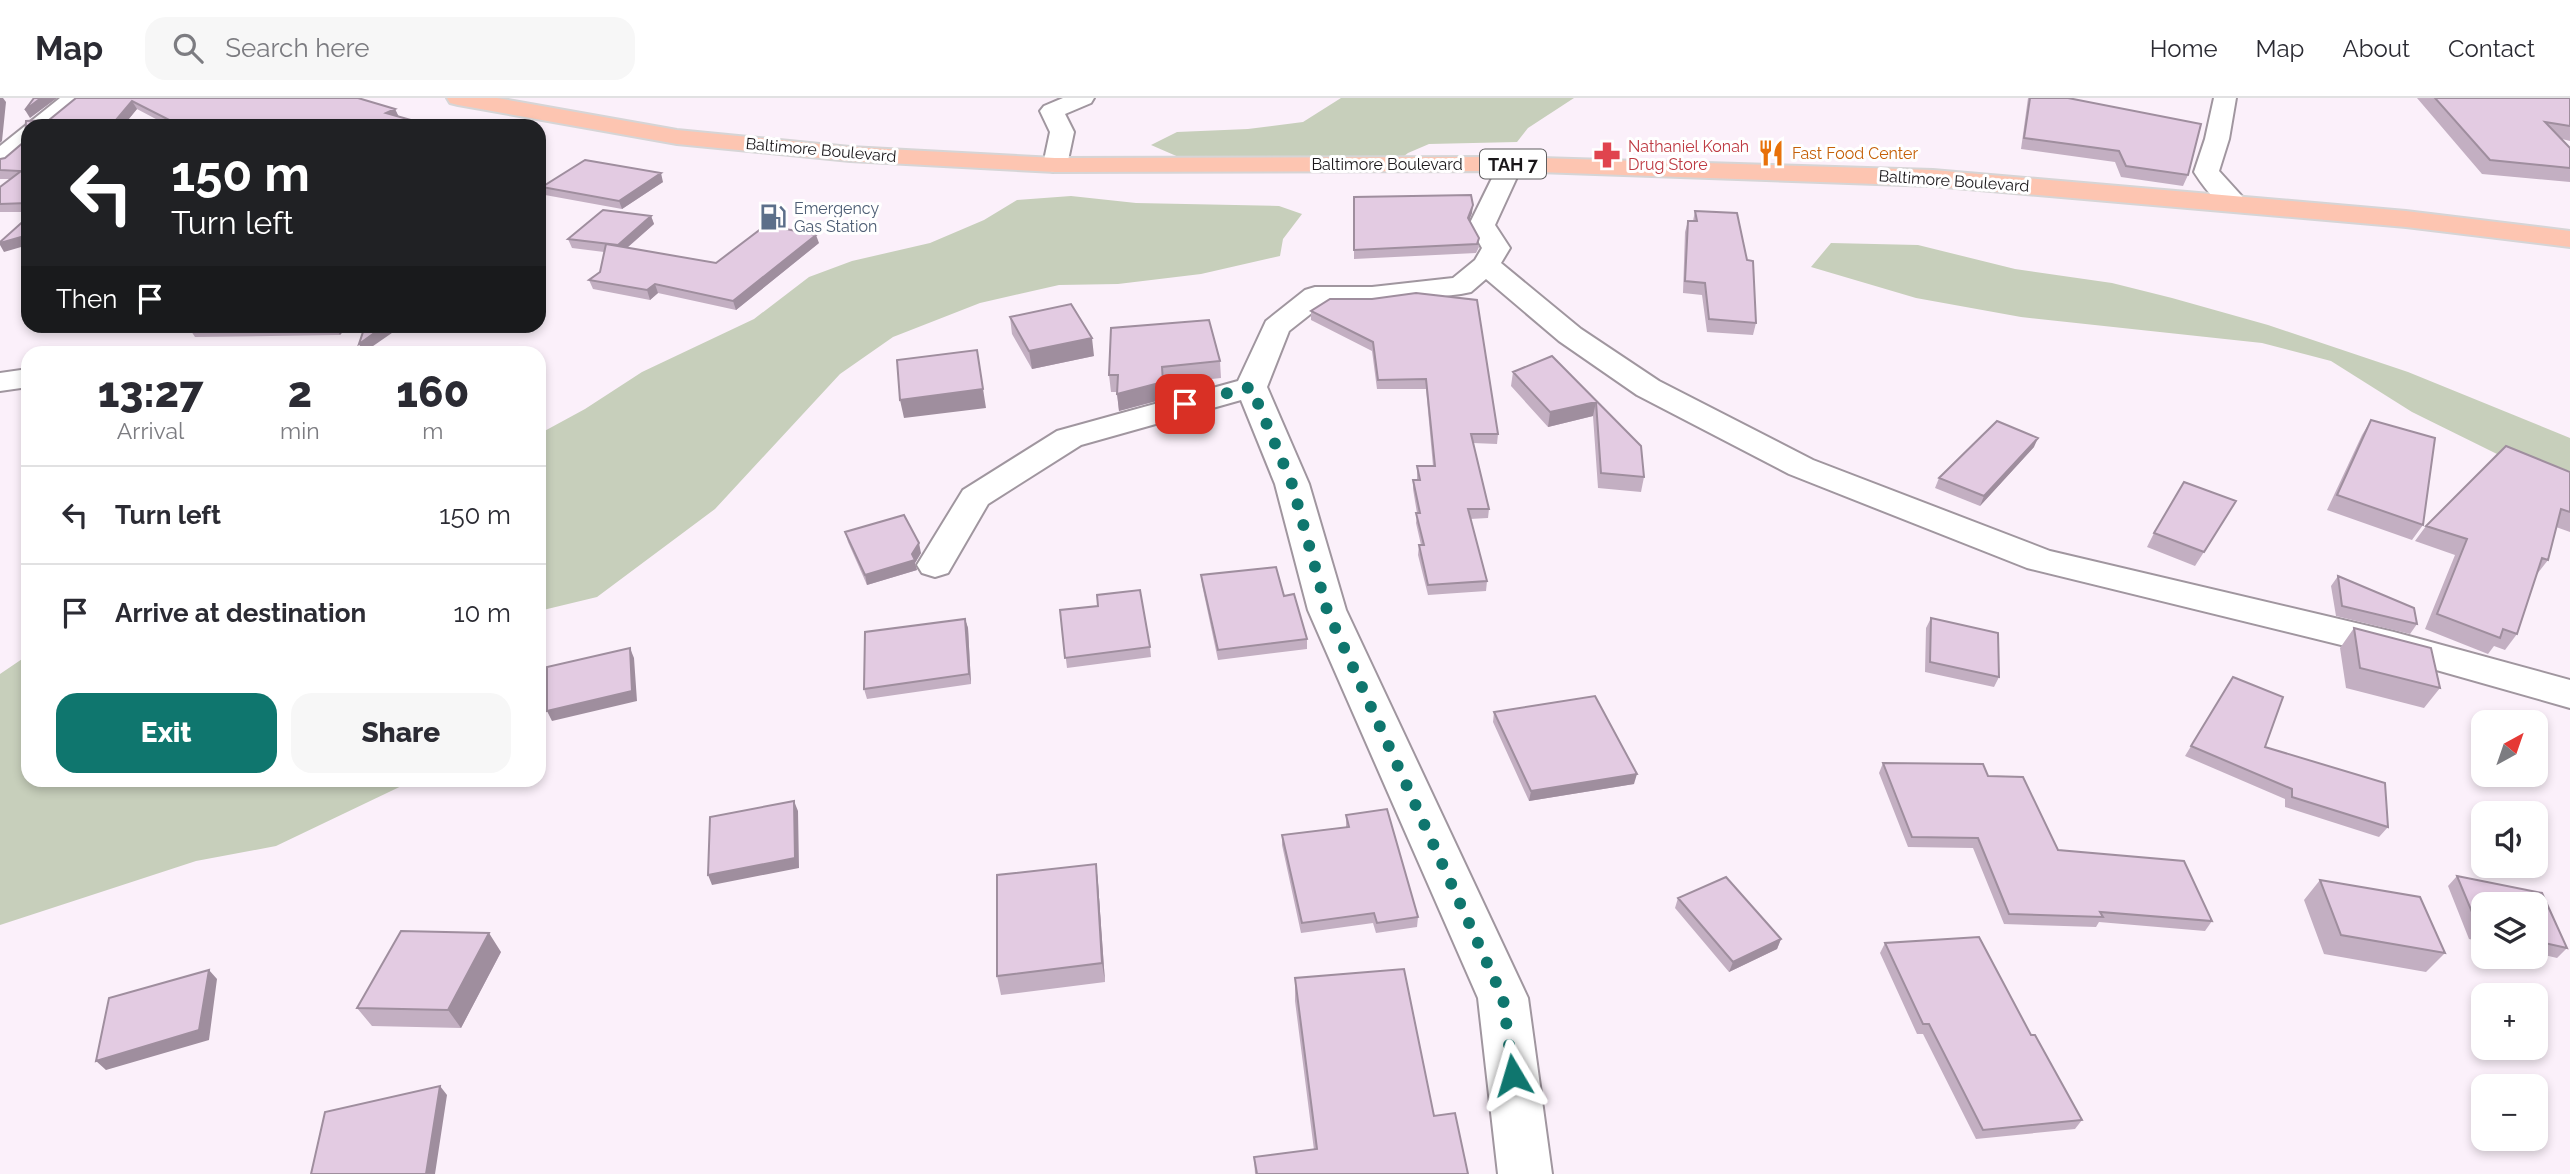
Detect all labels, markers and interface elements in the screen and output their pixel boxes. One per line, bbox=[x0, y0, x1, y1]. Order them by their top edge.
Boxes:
search box bbox=[145, 17, 635, 80]
text: Map bbox=[35, 29, 103, 68]
icon: search bbox=[169, 29, 207, 67]
text: Search here bbox=[225, 33, 370, 63]
text: Home bbox=[2150, 34, 2218, 63]
text: Map bbox=[2256, 34, 2304, 63]
text: About bbox=[2342, 34, 2410, 63]
text: Contact bbox=[2448, 34, 2535, 63]
street label: Baltimore Boulevard bbox=[745, 134, 897, 166]
place label: Nathaniel Konah Drug Store bbox=[1628, 137, 1749, 174]
restaurant icon: Fast Food Center bbox=[1756, 138, 1786, 168]
pharmacy icon: Nathaniel Konah Drug Store bbox=[1592, 140, 1622, 170]
place label: Fast Food Center bbox=[1792, 144, 1918, 163]
text: 150 m bbox=[171, 145, 310, 202]
icon: left bbox=[56, 147, 147, 238]
road number: TAH 7 bbox=[1480, 150, 1546, 178]
street label: Baltimore Boulevard bbox=[1311, 155, 1463, 174]
street label: Baltimore Boulevard bbox=[1878, 166, 2030, 196]
place label: Emergency Gas Station bbox=[794, 199, 879, 236]
fuel station icon: Emergency Gas Station bbox=[758, 202, 788, 232]
text: Turn left bbox=[171, 204, 293, 241]
icon: arrive bbox=[131, 280, 169, 318]
text: Then bbox=[56, 284, 117, 314]
text: 13:27 bbox=[98, 368, 203, 417]
text: 2 bbox=[288, 368, 312, 417]
text: 160 bbox=[396, 368, 469, 417]
pin bbox=[1155, 374, 1215, 434]
icon: arrive bbox=[1166, 385, 1204, 423]
text: Arrival bbox=[117, 417, 184, 444]
text: min bbox=[280, 417, 320, 444]
text: m bbox=[422, 417, 443, 444]
icon: left bbox=[56, 496, 94, 534]
text: Turn left bbox=[115, 500, 221, 530]
text: 150 m bbox=[439, 500, 511, 530]
icon: arrive bbox=[56, 594, 94, 632]
text: Arrive at destination bbox=[115, 598, 366, 628]
text: 10 m bbox=[453, 598, 511, 628]
button: Exit bbox=[56, 693, 277, 773]
button: Share bbox=[291, 693, 511, 773]
north arrow bbox=[2471, 710, 2548, 788]
map controls bbox=[2471, 710, 2548, 1151]
button: sound bbox=[2471, 801, 2548, 878]
button: layers bbox=[2471, 892, 2548, 969]
button: + bbox=[2471, 983, 2548, 1060]
position arrow bbox=[1476, 1038, 1550, 1112]
button: − bbox=[2471, 1074, 2548, 1151]

